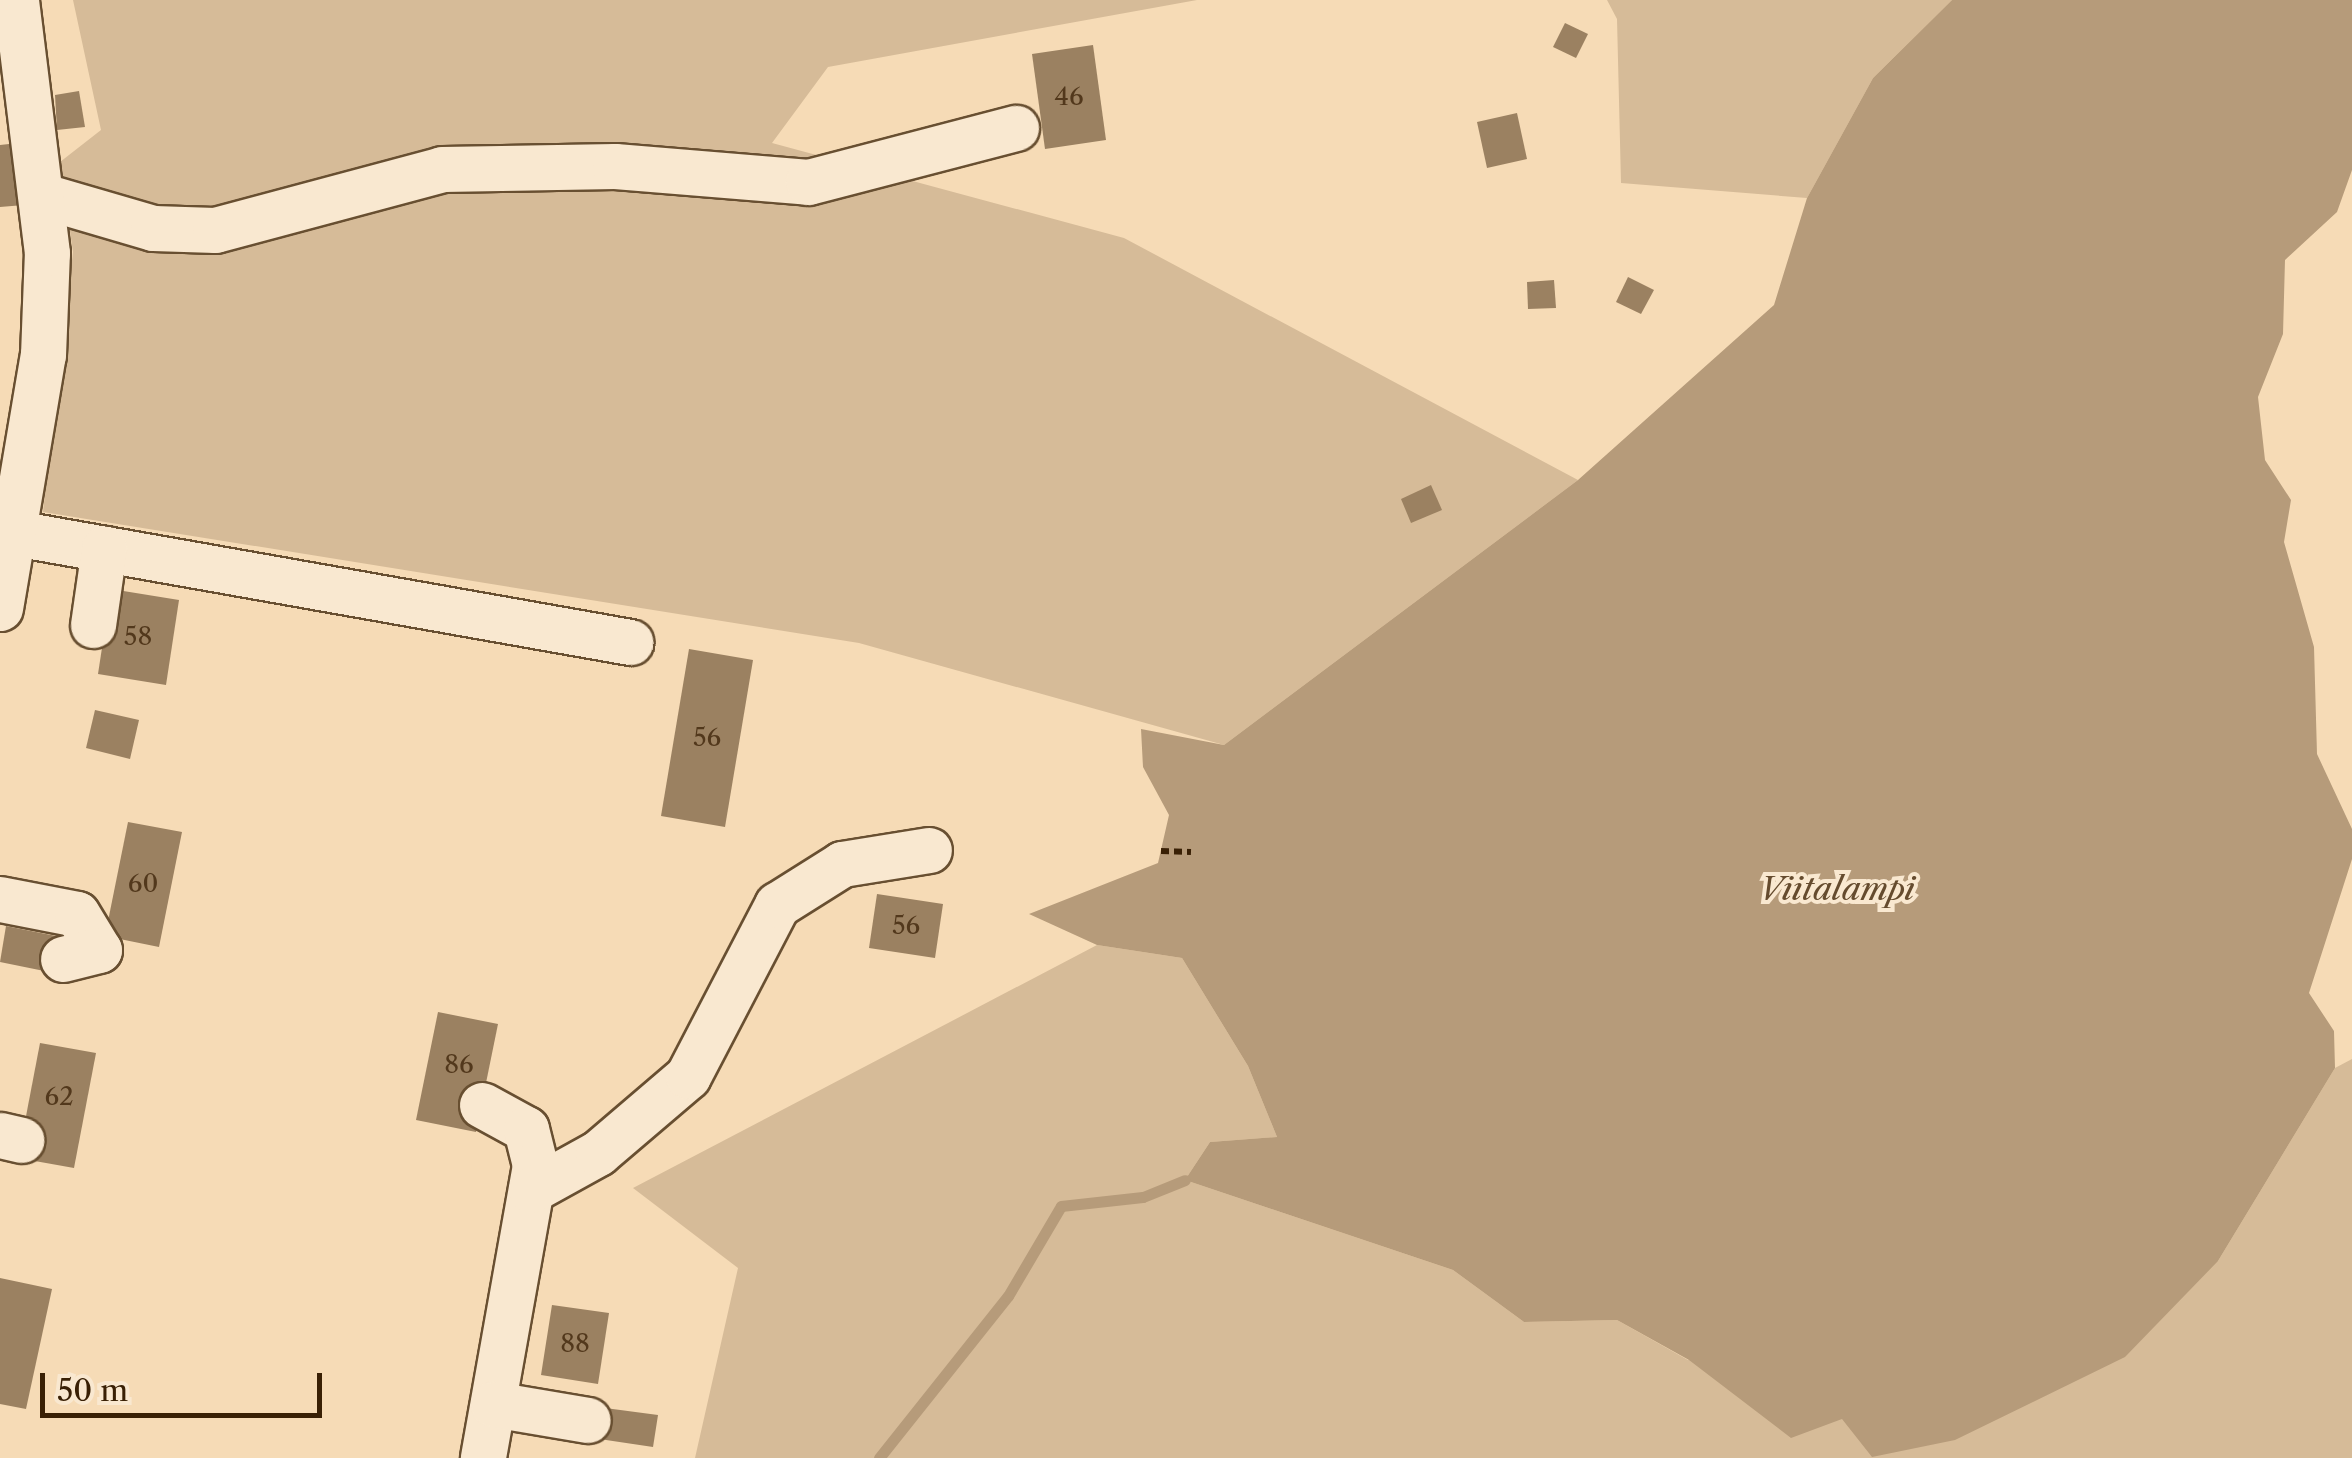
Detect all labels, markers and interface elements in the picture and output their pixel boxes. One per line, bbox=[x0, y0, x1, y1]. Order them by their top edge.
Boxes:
house number: 46 bbox=[1054, 82, 1084, 112]
house number: 58 bbox=[124, 622, 152, 652]
house number: 56 bbox=[693, 723, 721, 753]
house number: 60 bbox=[128, 869, 158, 899]
water label: Viitalampi bbox=[1759, 870, 1915, 908]
house number: 56 bbox=[892, 911, 920, 941]
house number: 86 bbox=[444, 1050, 474, 1080]
house number: 62 bbox=[44, 1082, 74, 1112]
house number: 88 bbox=[560, 1329, 590, 1359]
scale bar bbox=[45, 1353, 328, 1415]
text: 50 m bbox=[57, 1372, 128, 1409]

